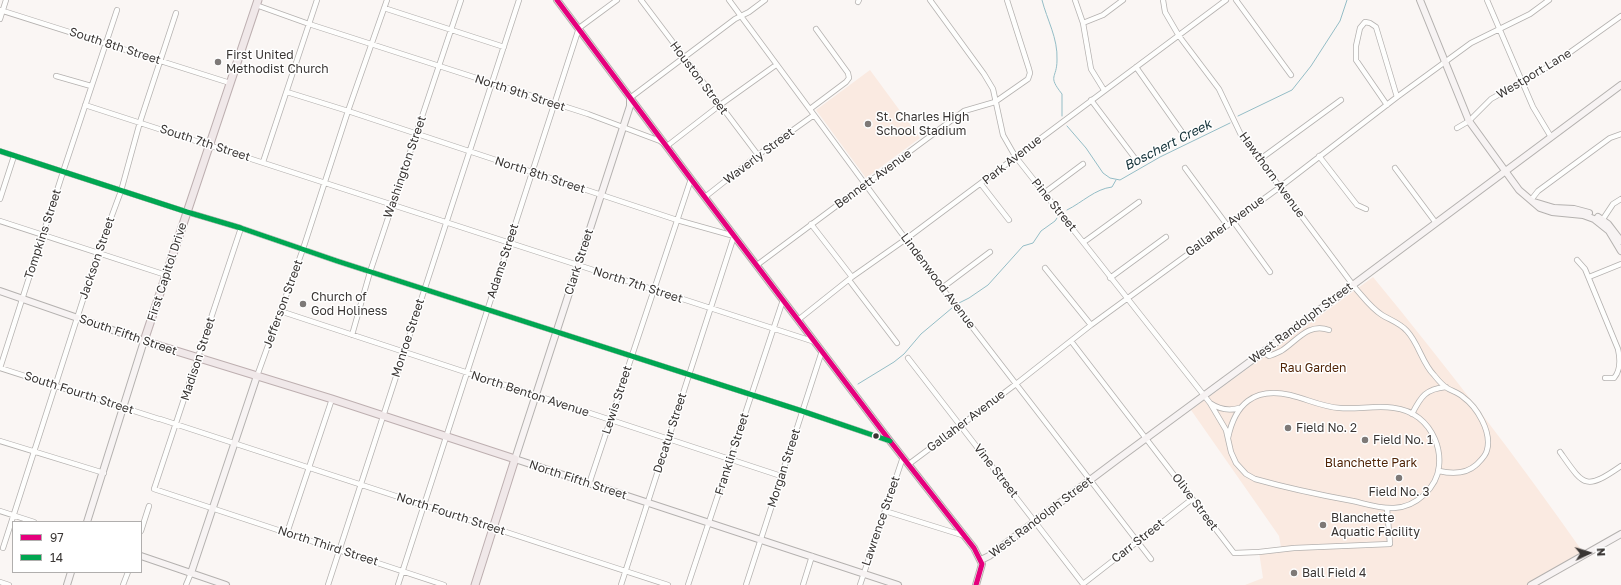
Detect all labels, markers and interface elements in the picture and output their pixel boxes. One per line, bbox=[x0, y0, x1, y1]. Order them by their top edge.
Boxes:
street label: South 8th Street bbox=[67, 24, 163, 68]
street label: Houston Street bbox=[667, 39, 731, 117]
street label: Westport Lane bbox=[1494, 46, 1574, 102]
place label: First United Methodist Church bbox=[226, 48, 329, 76]
marker: First United Methodist Church bbox=[213, 57, 223, 67]
street label: North 9th Street bbox=[473, 72, 567, 114]
place label: St. Charles High School Stadium bbox=[876, 110, 969, 138]
street label: Washington Street bbox=[381, 114, 429, 220]
water label: Boschert Creek bbox=[1122, 116, 1214, 174]
marker: St. Charles High School Stadium bbox=[863, 119, 873, 129]
street label: South 7th Street bbox=[158, 122, 252, 164]
street label: Waverly Street bbox=[721, 125, 797, 187]
street label: Hawthorn Avenue bbox=[1236, 129, 1308, 221]
street label: Park Avenue bbox=[979, 132, 1045, 188]
street label: Bennett Avenue bbox=[832, 146, 914, 212]
street label: North 8th Street bbox=[493, 154, 587, 196]
street label: Pine Street bbox=[1028, 176, 1080, 234]
street label: Tompkins Street bbox=[22, 187, 64, 281]
street label: Gallaher Avenue bbox=[1183, 193, 1267, 259]
street label: Jackson Street bbox=[76, 215, 118, 301]
street label: First Capitol Drive bbox=[144, 221, 190, 323]
street label: Adams Street bbox=[484, 222, 522, 300]
street label: Clark Street bbox=[562, 227, 596, 297]
street label: Lindenwood Avenue bbox=[897, 230, 979, 332]
street label: Jefferson Street bbox=[260, 258, 306, 350]
street label: North 7th Street bbox=[591, 264, 685, 306]
street label: West Randolph Street bbox=[1246, 279, 1356, 367]
place label: Church of God Holiness bbox=[311, 290, 387, 318]
street label: Monroe Street bbox=[388, 297, 428, 379]
marker: Church of God Holiness bbox=[298, 299, 308, 309]
street label: South Fifth Street bbox=[77, 311, 179, 359]
street label: Madison Street bbox=[178, 315, 218, 403]
park label: Rau Garden bbox=[1280, 361, 1346, 375]
street label: Lewis Street bbox=[599, 364, 635, 436]
street label: South Fourth Street bbox=[22, 368, 136, 418]
street label: North Benton Avenue bbox=[469, 368, 591, 420]
street label: Gallaher Avenue bbox=[924, 387, 1008, 455]
street label: Decatur Street bbox=[650, 391, 690, 475]
street label: Franklin Street bbox=[712, 411, 752, 497]
place label: Field No. 2 bbox=[1296, 421, 1357, 435]
marker: Field No. 2 bbox=[1283, 423, 1293, 433]
street label: Morgan Street bbox=[764, 427, 804, 509]
unlabelled marker bbox=[871, 431, 881, 441]
place label: Field No. 1 bbox=[1373, 433, 1433, 447]
marker: Field No. 1 bbox=[1360, 435, 1370, 445]
street label: Vine Street bbox=[971, 441, 1021, 501]
park label: Blanchette Park bbox=[1325, 456, 1417, 470]
street label: North Fifth Street bbox=[527, 457, 629, 503]
street label: Olive Street bbox=[1169, 471, 1221, 533]
street label: West Randolph Street bbox=[986, 473, 1096, 561]
marker: Field No. 3 bbox=[1394, 473, 1404, 483]
street label: Lawrence Street bbox=[859, 474, 903, 568]
place label: Field No. 3 bbox=[1368, 485, 1430, 499]
street label: North Fourth Street bbox=[395, 490, 507, 538]
place label: Blanchette Aquatic Facility bbox=[1331, 511, 1420, 539]
street label: Carr Street bbox=[1109, 516, 1167, 566]
marker: Blanchette Aquatic Facility bbox=[1318, 520, 1328, 530]
legend bbox=[12, 521, 142, 573]
street label: North Third Street bbox=[276, 523, 380, 569]
text: 97 bbox=[50, 530, 64, 545]
north arrow bbox=[1569, 533, 1609, 573]
text: N bbox=[1595, 547, 1608, 557]
text: 14 bbox=[50, 550, 63, 565]
place label: Ball Field 4 bbox=[1302, 566, 1366, 580]
marker: Ball Field 4 bbox=[1289, 568, 1299, 578]

